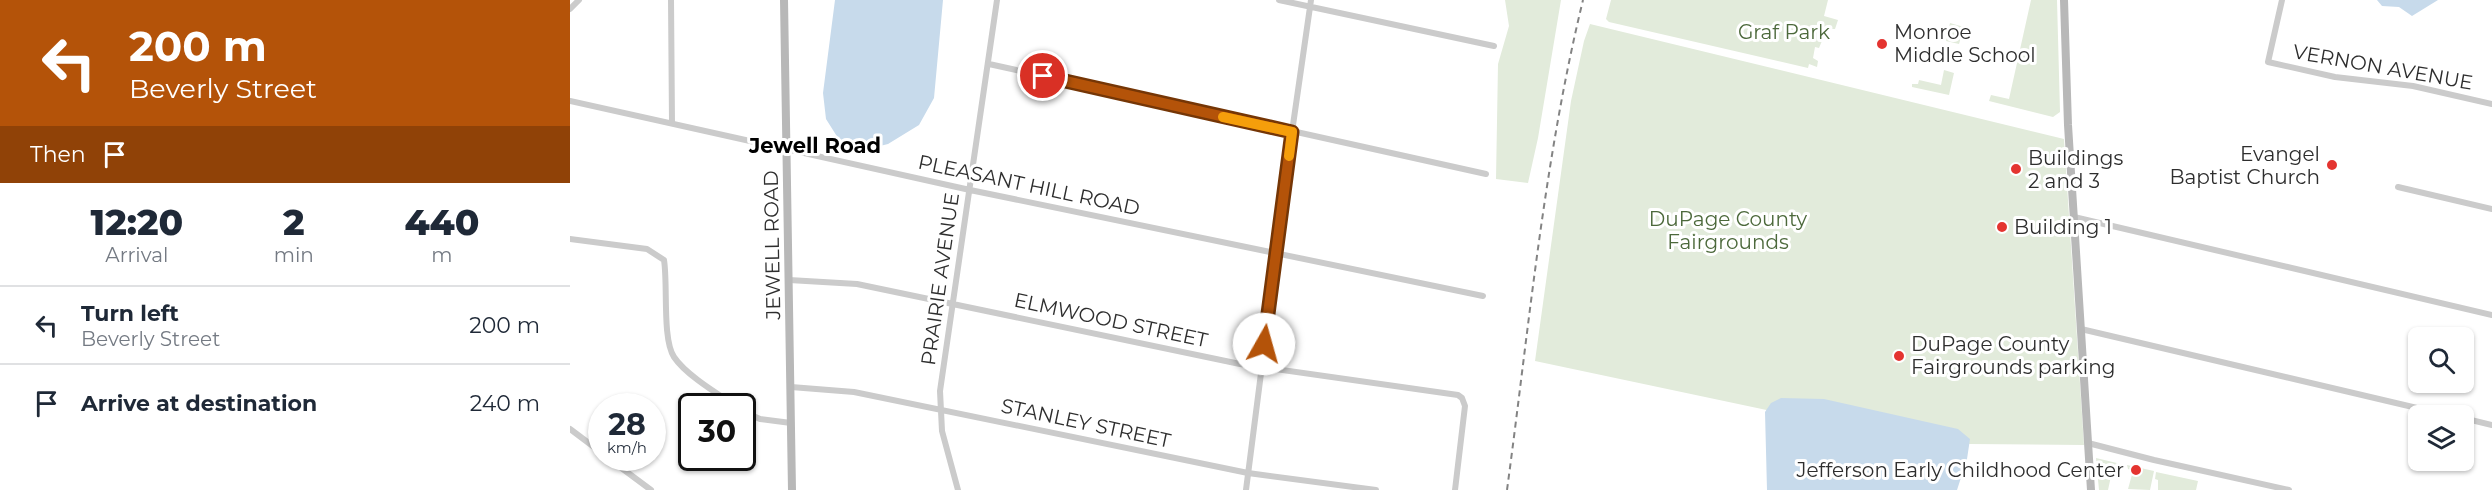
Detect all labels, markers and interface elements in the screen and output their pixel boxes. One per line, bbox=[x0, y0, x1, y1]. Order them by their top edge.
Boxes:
text: 200 m bbox=[129, 20, 267, 72]
park label: Graf Park bbox=[1738, 20, 1830, 44]
place label: Monroe Middle School bbox=[1894, 20, 2036, 67]
icon: left bbox=[30, 24, 108, 102]
marker: Monroe Middle School bbox=[1875, 37, 1889, 51]
street label: VERNON AVENUE bbox=[2291, 39, 2475, 95]
pin bbox=[1017, 50, 1068, 101]
icon: arrive bbox=[1026, 59, 1059, 92]
text: Beverly Street bbox=[129, 72, 317, 105]
district label: Jewell Road bbox=[748, 133, 881, 158]
icon: arrive bbox=[98, 138, 131, 171]
text: Then bbox=[30, 141, 86, 168]
place label: Evangel Baptist Church bbox=[2169, 142, 2320, 189]
place label: Buildings 2 and 3 bbox=[2028, 146, 2123, 193]
street label: PLEASANT HILL ROAD bbox=[916, 150, 1142, 220]
marker: Evangel Baptist Church bbox=[2325, 158, 2339, 172]
marker: Buildings 2 and 3 bbox=[2009, 162, 2023, 176]
street label: JEWELL ROAD bbox=[759, 170, 785, 321]
street label: PRAIRIE AVENUE bbox=[916, 191, 964, 367]
text: 12:20 bbox=[91, 200, 183, 244]
text: 2 bbox=[283, 200, 305, 244]
text: 440 bbox=[404, 200, 479, 244]
park label: DuPage County Fairgrounds bbox=[1649, 207, 1807, 254]
place label: Building 1 bbox=[2014, 215, 2112, 239]
marker: Building 1 bbox=[1995, 220, 2009, 234]
text: Arrival bbox=[105, 243, 168, 267]
text: min bbox=[274, 243, 314, 267]
text: m bbox=[431, 243, 453, 267]
street label: ELMWOOD STREET bbox=[1012, 288, 1211, 352]
text: Turn left bbox=[81, 300, 179, 327]
icon: left bbox=[30, 309, 63, 342]
text: 200 m bbox=[469, 312, 540, 339]
position arrow bbox=[1232, 312, 1296, 376]
text: Beverly Street bbox=[81, 327, 220, 351]
map controls bbox=[2408, 327, 2474, 471]
button: search bbox=[2408, 327, 2474, 393]
place label: DuPage County Fairgrounds parking bbox=[1911, 332, 2115, 379]
marker: DuPage County Fairgrounds parking bbox=[1892, 349, 1906, 363]
icon: arrive bbox=[30, 387, 63, 420]
text: Arrive at destination bbox=[81, 390, 317, 417]
text: 240 m bbox=[470, 390, 540, 417]
speed limit sign: 30 bbox=[678, 393, 756, 471]
street label: STANLEY STREET bbox=[999, 393, 1173, 453]
button: layers bbox=[2408, 405, 2474, 471]
text: 28 bbox=[608, 406, 646, 443]
text: km/h bbox=[607, 438, 647, 457]
place label: Jefferson Early Childhood Center bbox=[1796, 458, 2124, 482]
marker: Jefferson Early Childhood Center bbox=[2129, 463, 2143, 477]

